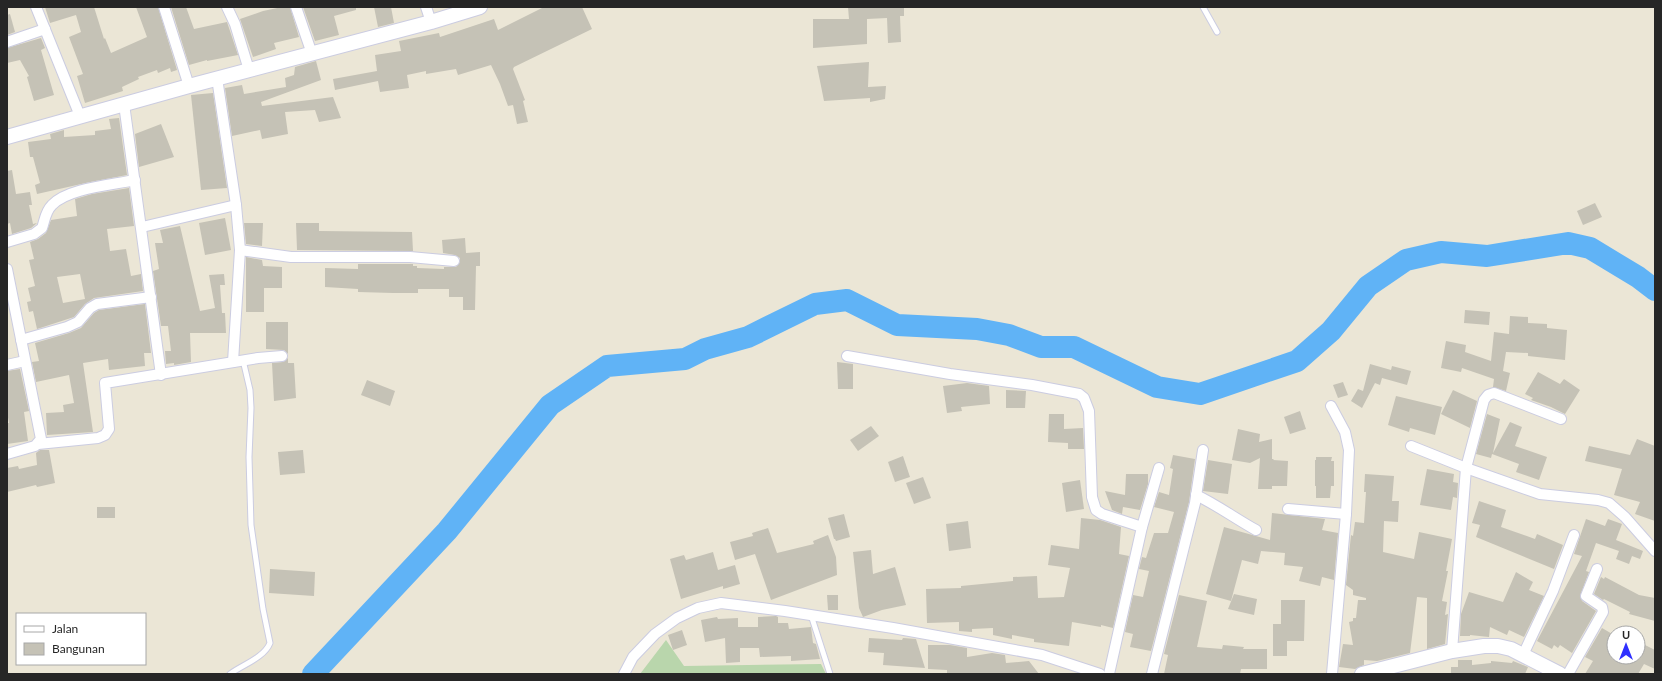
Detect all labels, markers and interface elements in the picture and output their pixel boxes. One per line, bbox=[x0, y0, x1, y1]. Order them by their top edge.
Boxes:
legend bbox=[16, 613, 146, 665]
text: Jalan bbox=[52, 621, 78, 636]
north arrow bbox=[1606, 625, 1646, 665]
text: U bbox=[1622, 628, 1630, 641]
text: Bangunan bbox=[52, 641, 105, 656]

